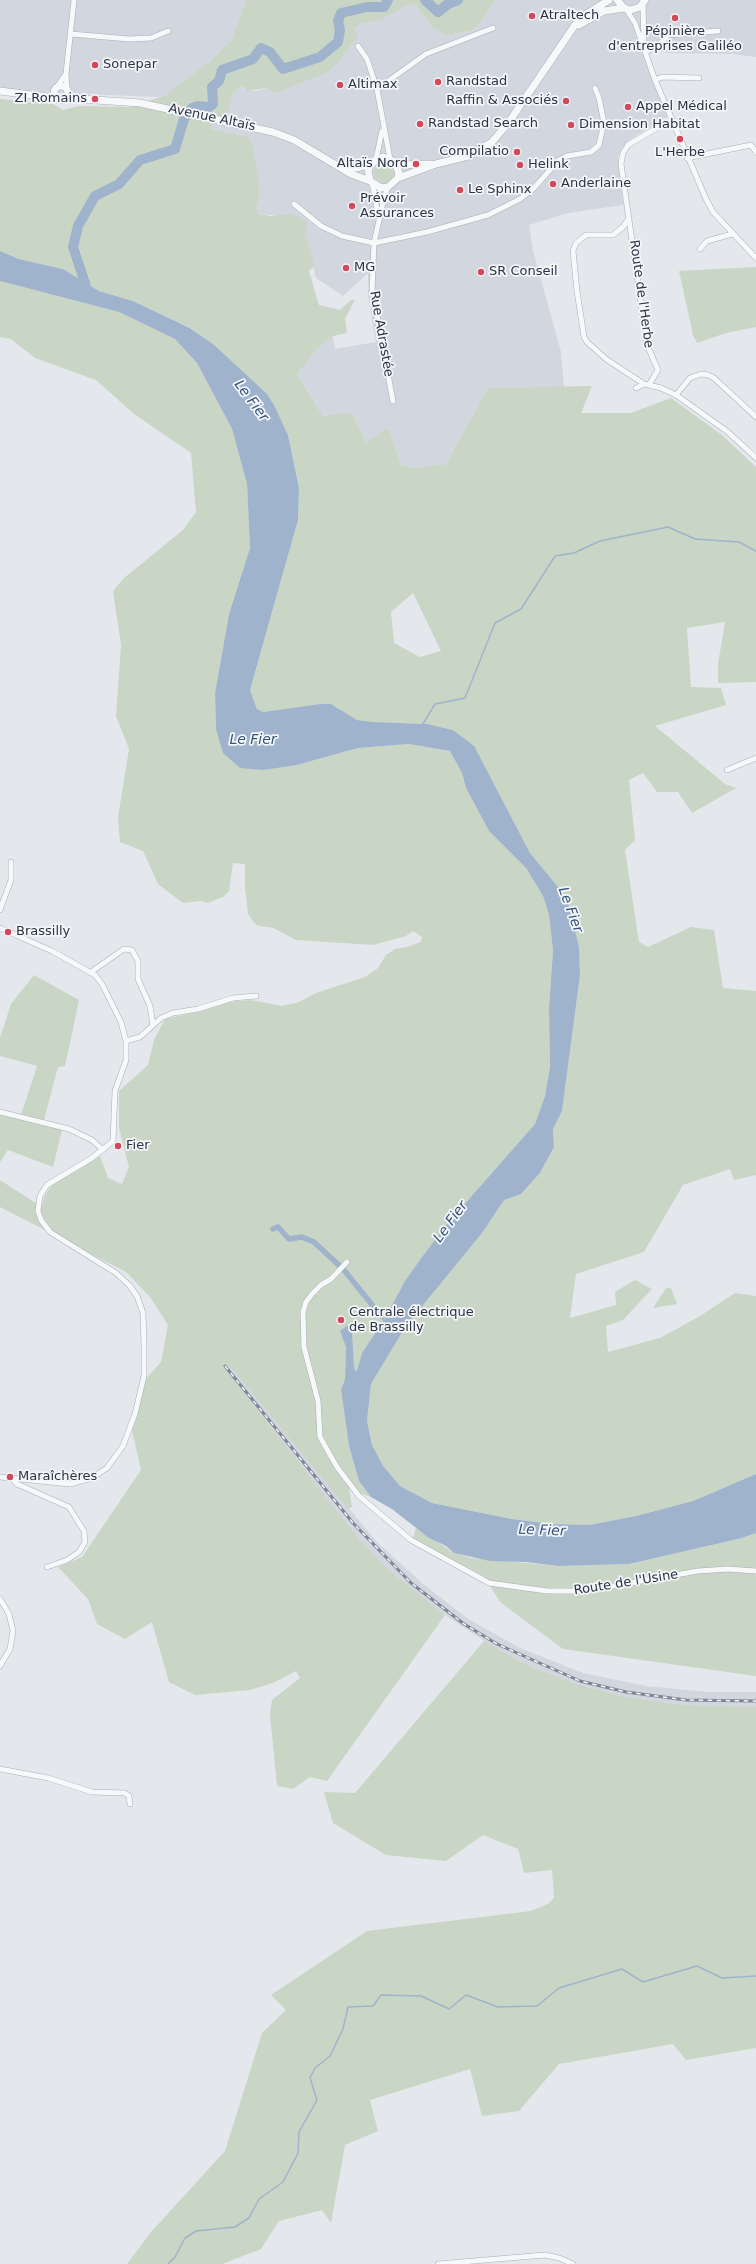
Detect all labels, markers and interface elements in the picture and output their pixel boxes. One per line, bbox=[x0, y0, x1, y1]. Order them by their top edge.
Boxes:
place label: Atraltech bbox=[540, 8, 599, 24]
marker: Atraltech bbox=[527, 11, 537, 21]
marker: Pépinière d'entreprises Galiléo bbox=[670, 13, 680, 23]
place label: Pépinière d'entreprises Galiléo bbox=[608, 24, 742, 55]
place label: Sonepar bbox=[103, 57, 157, 73]
marker: Sonepar bbox=[90, 60, 100, 70]
place label: Randstad bbox=[446, 74, 507, 90]
place label: Altimax bbox=[348, 77, 398, 93]
marker: Randstad bbox=[433, 77, 443, 87]
marker: Altimax bbox=[335, 80, 345, 90]
place label: ZI Romains bbox=[14, 91, 87, 107]
place label: Raffin & Associés bbox=[446, 93, 558, 109]
marker: ZI Romains bbox=[90, 94, 100, 104]
marker: Raffin & Associés bbox=[561, 96, 571, 106]
place label: Appel Médical bbox=[636, 99, 727, 115]
street label: Avenue Altaïs bbox=[167, 101, 257, 135]
marker: Appel Médical bbox=[623, 102, 633, 112]
place label: Randstad Search bbox=[428, 116, 538, 132]
place label: Dimension Habitat bbox=[579, 117, 700, 133]
marker: Randstad Search bbox=[415, 119, 425, 129]
marker: Dimension Habitat bbox=[566, 120, 576, 130]
marker: L'Herbe bbox=[675, 134, 685, 144]
place label: Compilatio bbox=[439, 144, 509, 160]
place label: L'Herbe bbox=[655, 145, 705, 161]
marker: Compilatio bbox=[512, 147, 522, 157]
place label: Altaïs Nord bbox=[337, 156, 408, 172]
place label: Helink bbox=[528, 157, 569, 173]
marker: Altaïs Nord bbox=[411, 159, 421, 169]
marker: Helink bbox=[515, 160, 525, 170]
place label: Anderlaine bbox=[561, 176, 631, 192]
marker: Anderlaine bbox=[548, 179, 558, 189]
place label: Le Sphinx bbox=[468, 182, 531, 198]
marker: Le Sphinx bbox=[455, 185, 465, 195]
place label: Prévoir Assurances bbox=[360, 191, 434, 222]
marker: Prévoir Assurances bbox=[347, 201, 357, 211]
street label: Route de l'Herbe bbox=[626, 239, 656, 349]
place label: MG bbox=[354, 260, 375, 276]
marker: MG bbox=[341, 263, 351, 273]
place label: SR Conseil bbox=[489, 264, 558, 280]
marker: SR Conseil bbox=[476, 267, 486, 277]
street label: Rue Adrastée bbox=[366, 290, 396, 378]
water label: Le Fier bbox=[230, 377, 272, 425]
water label: Le Fier bbox=[229, 732, 277, 748]
water label: Le Fier bbox=[554, 885, 586, 935]
place label: Brassilly bbox=[16, 924, 70, 940]
marker: Brassilly bbox=[3, 927, 13, 937]
place label: Fier bbox=[126, 1138, 149, 1154]
marker: Fier bbox=[113, 1141, 123, 1151]
water label: Le Fier bbox=[430, 1198, 472, 1246]
place label: Centrale électrique de Brassilly bbox=[349, 1305, 474, 1336]
marker: Centrale électrique de Brassilly bbox=[336, 1315, 346, 1325]
place label: Maraîchères bbox=[18, 1469, 97, 1485]
marker: Maraîchères bbox=[5, 1472, 15, 1482]
water label: Le Fier bbox=[518, 1522, 566, 1540]
street label: Route de l'Usine bbox=[573, 1567, 679, 1599]

